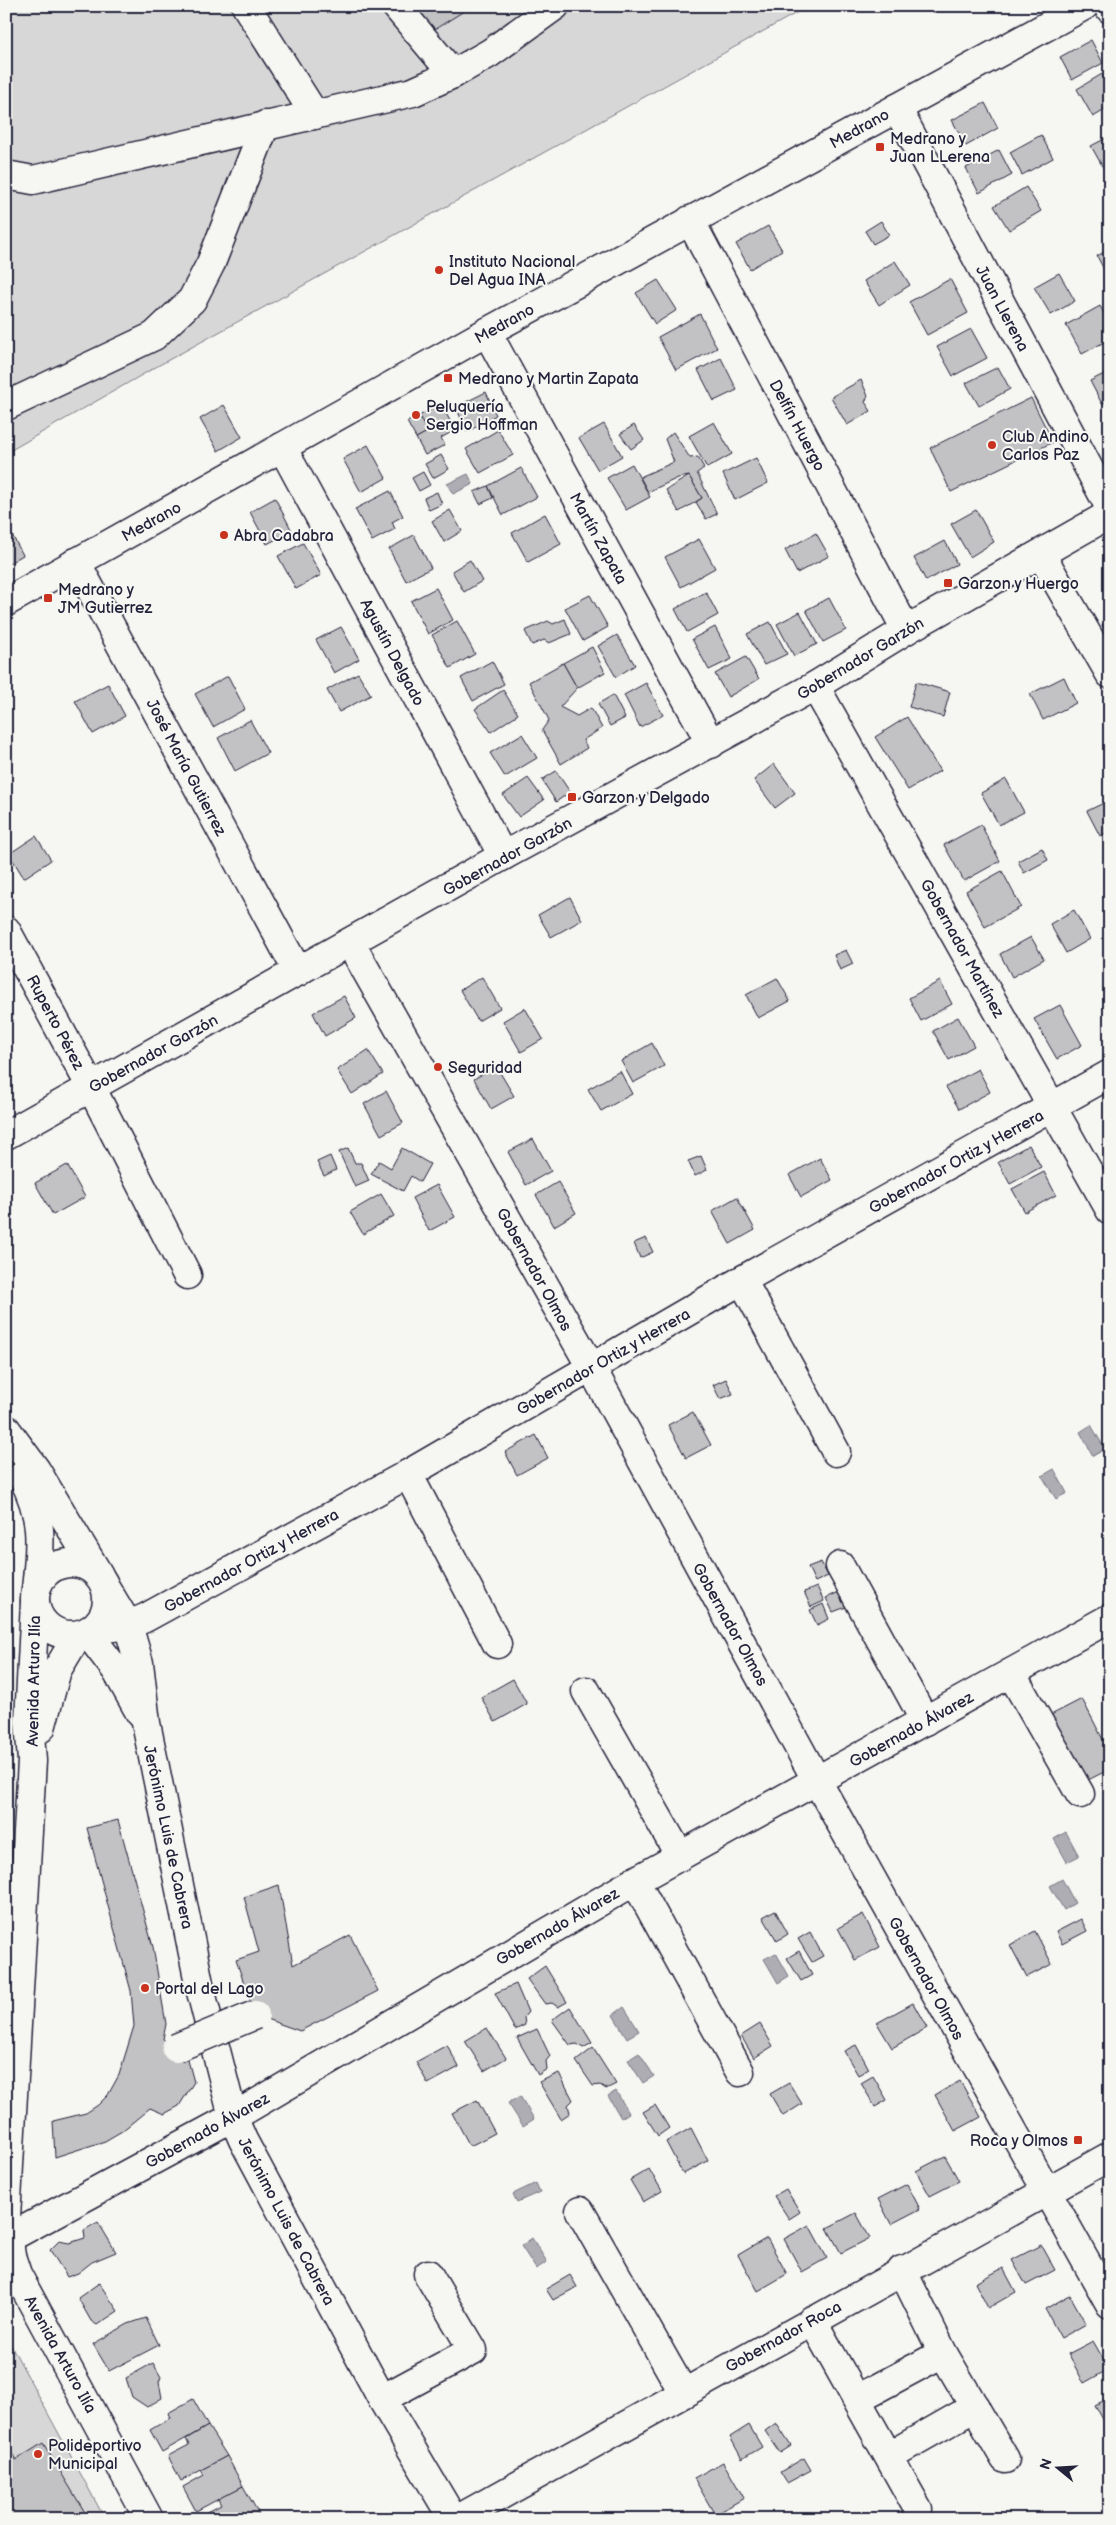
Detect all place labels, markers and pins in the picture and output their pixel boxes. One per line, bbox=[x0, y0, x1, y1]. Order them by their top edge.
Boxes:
place label: Medrano y Juan LLerena bbox=[890, 130, 990, 167]
marker: Medrano y Juan LLerena bbox=[874, 141, 886, 153]
place label: Instituto Nacional Del Agua INA bbox=[449, 253, 575, 290]
marker: Instituto Nacional Del Agua INA bbox=[433, 264, 445, 276]
place label: Medrano y Martin Zapata bbox=[458, 370, 639, 389]
marker: Medrano y Martin Zapata bbox=[442, 372, 454, 384]
place label: Peluquería Sergio Hoffman bbox=[426, 398, 538, 435]
marker: Peluquería Sergio Hoffman bbox=[410, 409, 422, 421]
place label: Club Andino Carlos Paz bbox=[1002, 428, 1089, 465]
marker: Club Andino Carlos Paz bbox=[986, 439, 998, 451]
place label: Abra Cadabra bbox=[234, 527, 334, 546]
marker: Abra Cadabra bbox=[218, 529, 230, 541]
place label: Garzon y Huergo bbox=[958, 575, 1079, 594]
marker: Garzon y Huergo bbox=[942, 577, 954, 589]
place label: Medrano y JM Gutierrez bbox=[58, 581, 153, 618]
marker: Medrano y JM Gutierrez bbox=[42, 592, 54, 604]
place label: Garzon y Delgado bbox=[582, 789, 710, 808]
marker: Garzon y Delgado bbox=[566, 791, 578, 803]
place label: Seguridad bbox=[448, 1059, 522, 1078]
marker: Seguridad bbox=[432, 1061, 444, 1073]
place label: Portal del Lago bbox=[155, 1980, 264, 1999]
marker: Portal del Lago bbox=[139, 1982, 151, 1994]
place label: Roca y Olmos bbox=[970, 2132, 1068, 2151]
marker: Roca y Olmos bbox=[1072, 2134, 1084, 2146]
place label: Polideportivo Municipal bbox=[48, 2437, 142, 2474]
marker: Polideportivo Municipal bbox=[32, 2448, 44, 2460]

